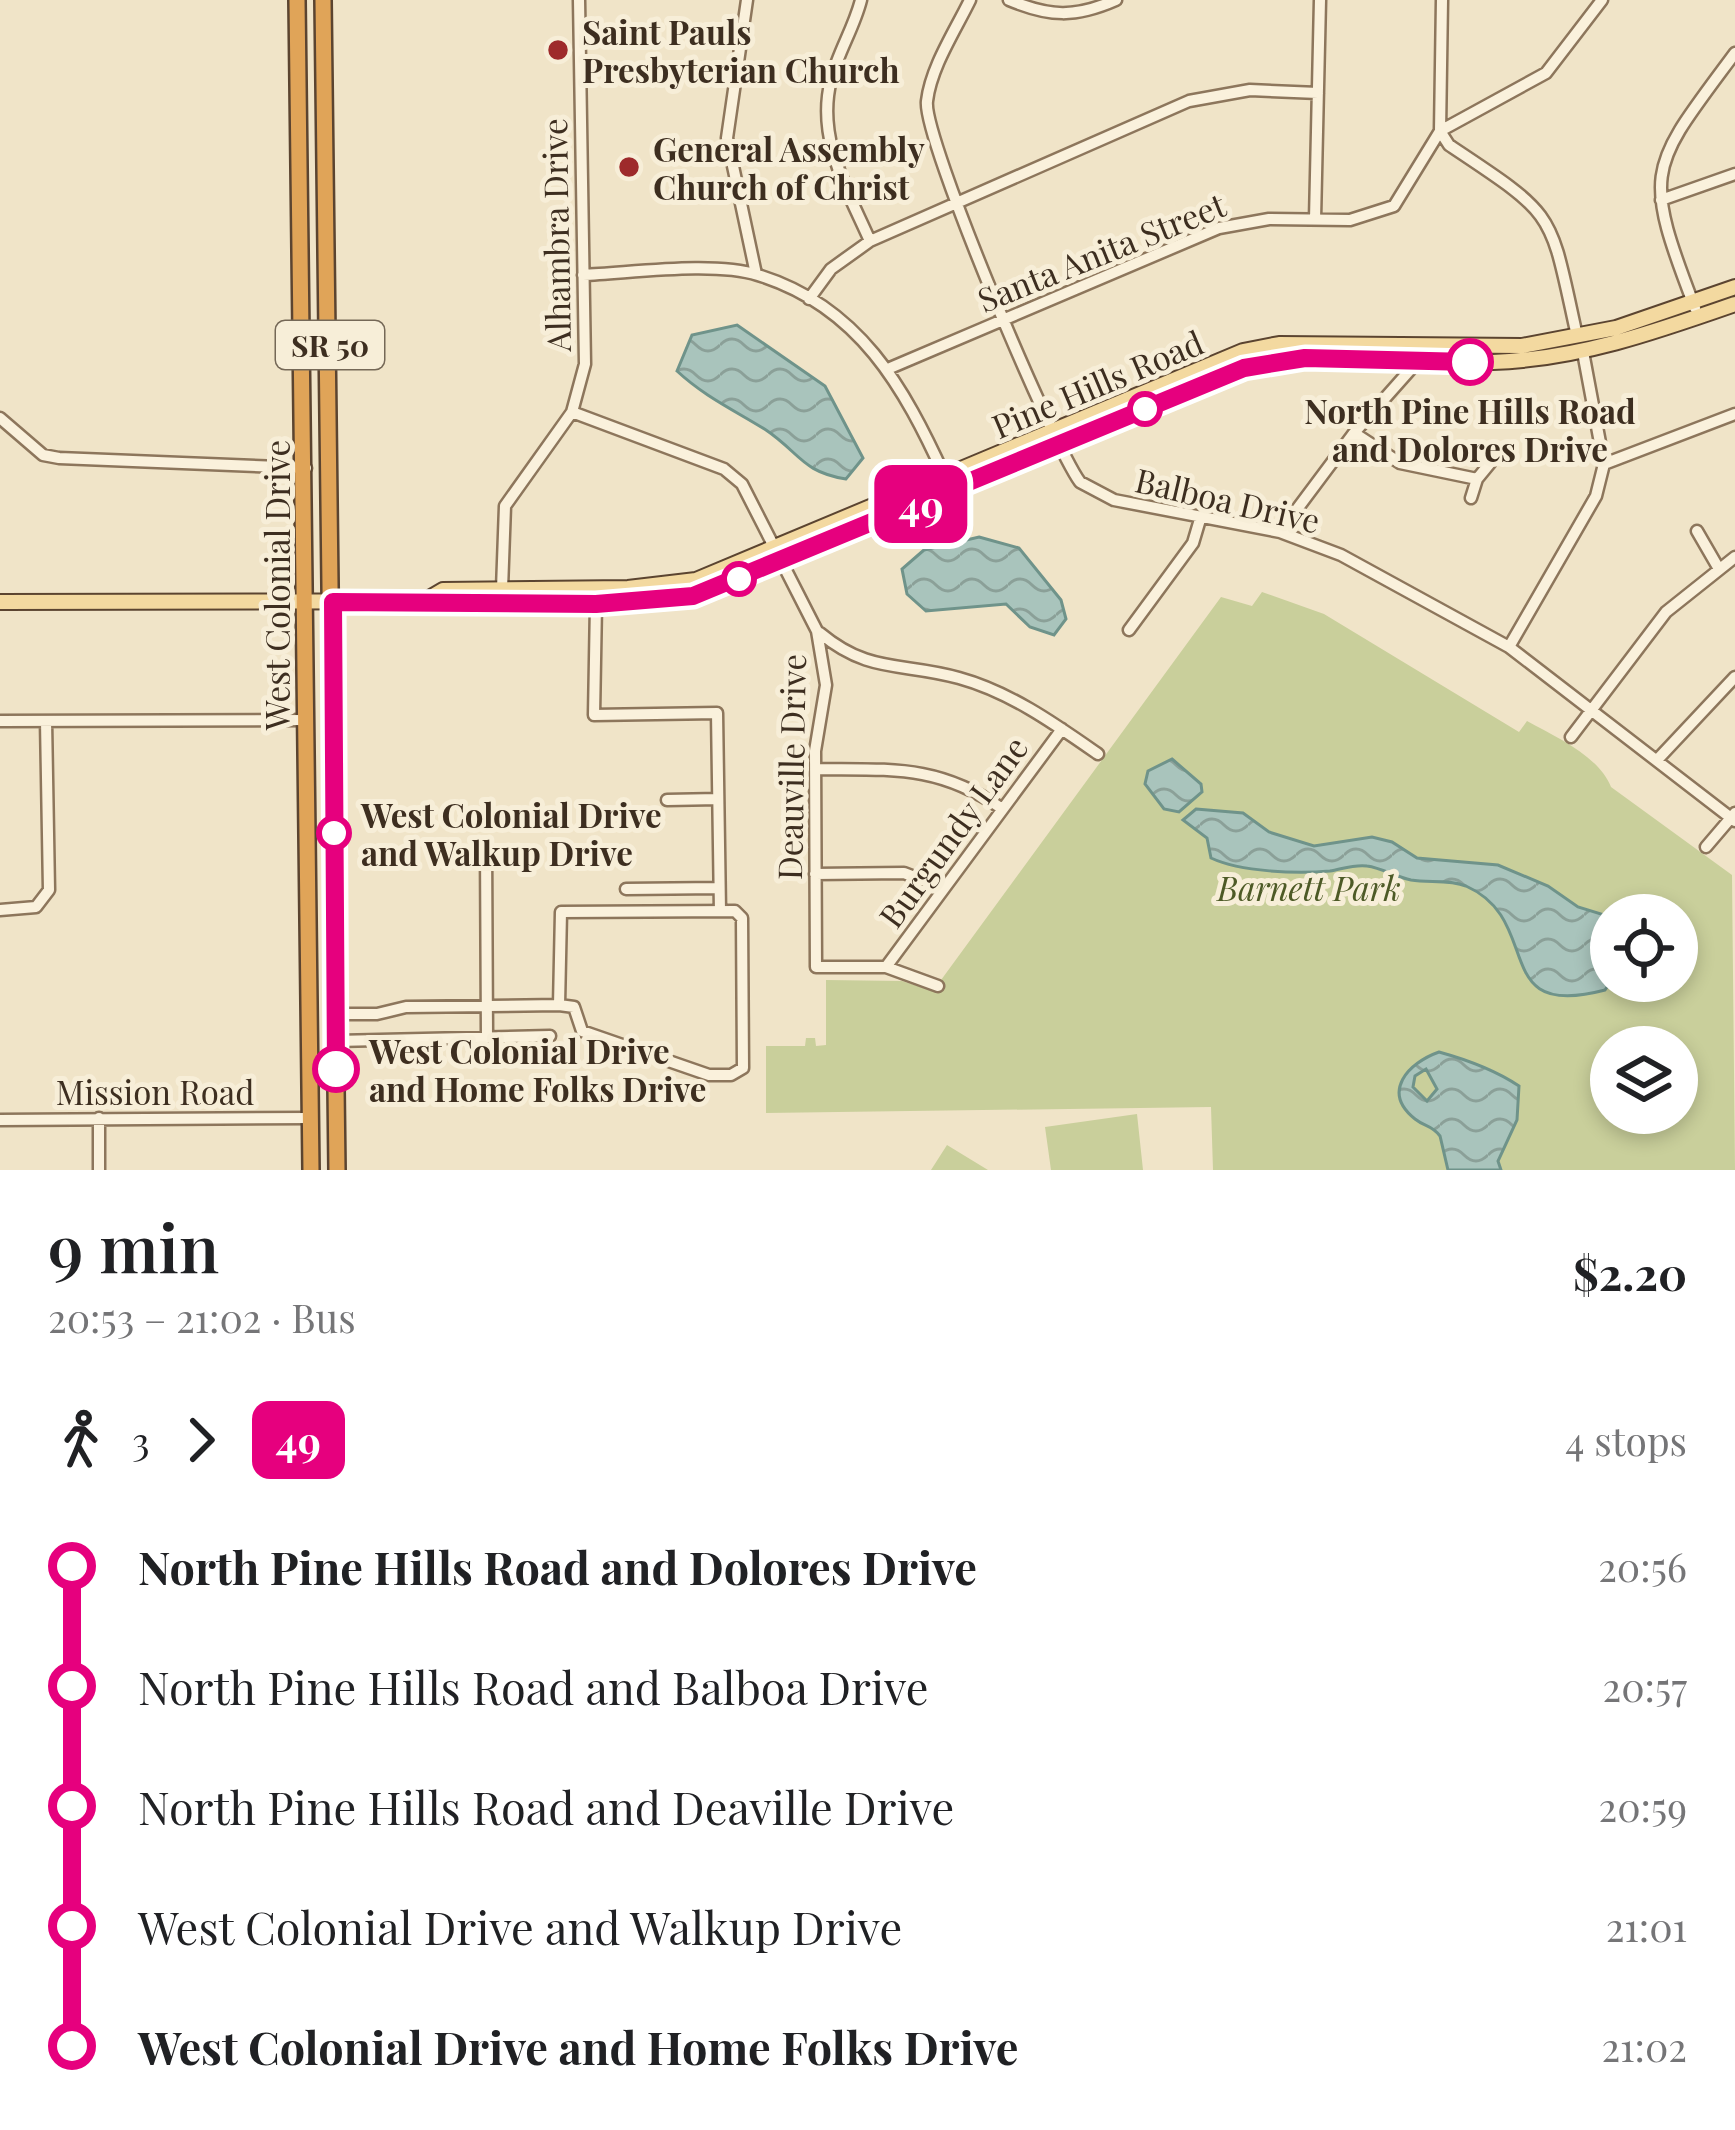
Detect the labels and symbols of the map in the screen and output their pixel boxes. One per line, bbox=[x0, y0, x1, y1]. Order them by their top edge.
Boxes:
place label: Saint Pauls Presbyterian Church bbox=[582, 9, 900, 91]
marker: Saint Pauls Presbyterian Church bbox=[545, 37, 571, 63]
street label: Alhambra Drive bbox=[531, 118, 579, 353]
place label: General Assembly Church of Christ bbox=[653, 126, 925, 208]
marker: General Assembly Church of Christ bbox=[616, 154, 642, 180]
street label: Santa Anita Street bbox=[971, 181, 1233, 321]
street label: Pine Hills Road bbox=[985, 319, 1209, 447]
road number: SR 50 bbox=[276, 321, 384, 369]
marker: North Pine Hills Road and Dolores Drive bbox=[1448, 340, 1492, 384]
place label: North Pine Hills Road and Dolores Drive bbox=[1304, 388, 1636, 470]
unlabelled marker bbox=[1129, 393, 1161, 425]
street label: West Colonial Drive bbox=[254, 440, 298, 731]
street label: Balboa Drive bbox=[1131, 456, 1325, 542]
line badge: 49 bbox=[867, 465, 975, 543]
unlabelled marker bbox=[723, 563, 755, 595]
street label: Deauville Drive bbox=[766, 654, 814, 880]
street label: Burgundy Lane bbox=[868, 727, 1036, 935]
place label: West Colonial Drive and Walkup Drive bbox=[360, 792, 662, 874]
marker: West Colonial Drive and Walkup Drive bbox=[318, 817, 350, 849]
park label: Barnett Park bbox=[1215, 865, 1401, 909]
place label: West Colonial Drive and Home Folks Drive bbox=[368, 1028, 706, 1110]
marker: West Colonial Drive and Home Folks Drive bbox=[314, 1047, 358, 1091]
street label: Mission Road bbox=[56, 1069, 254, 1113]

